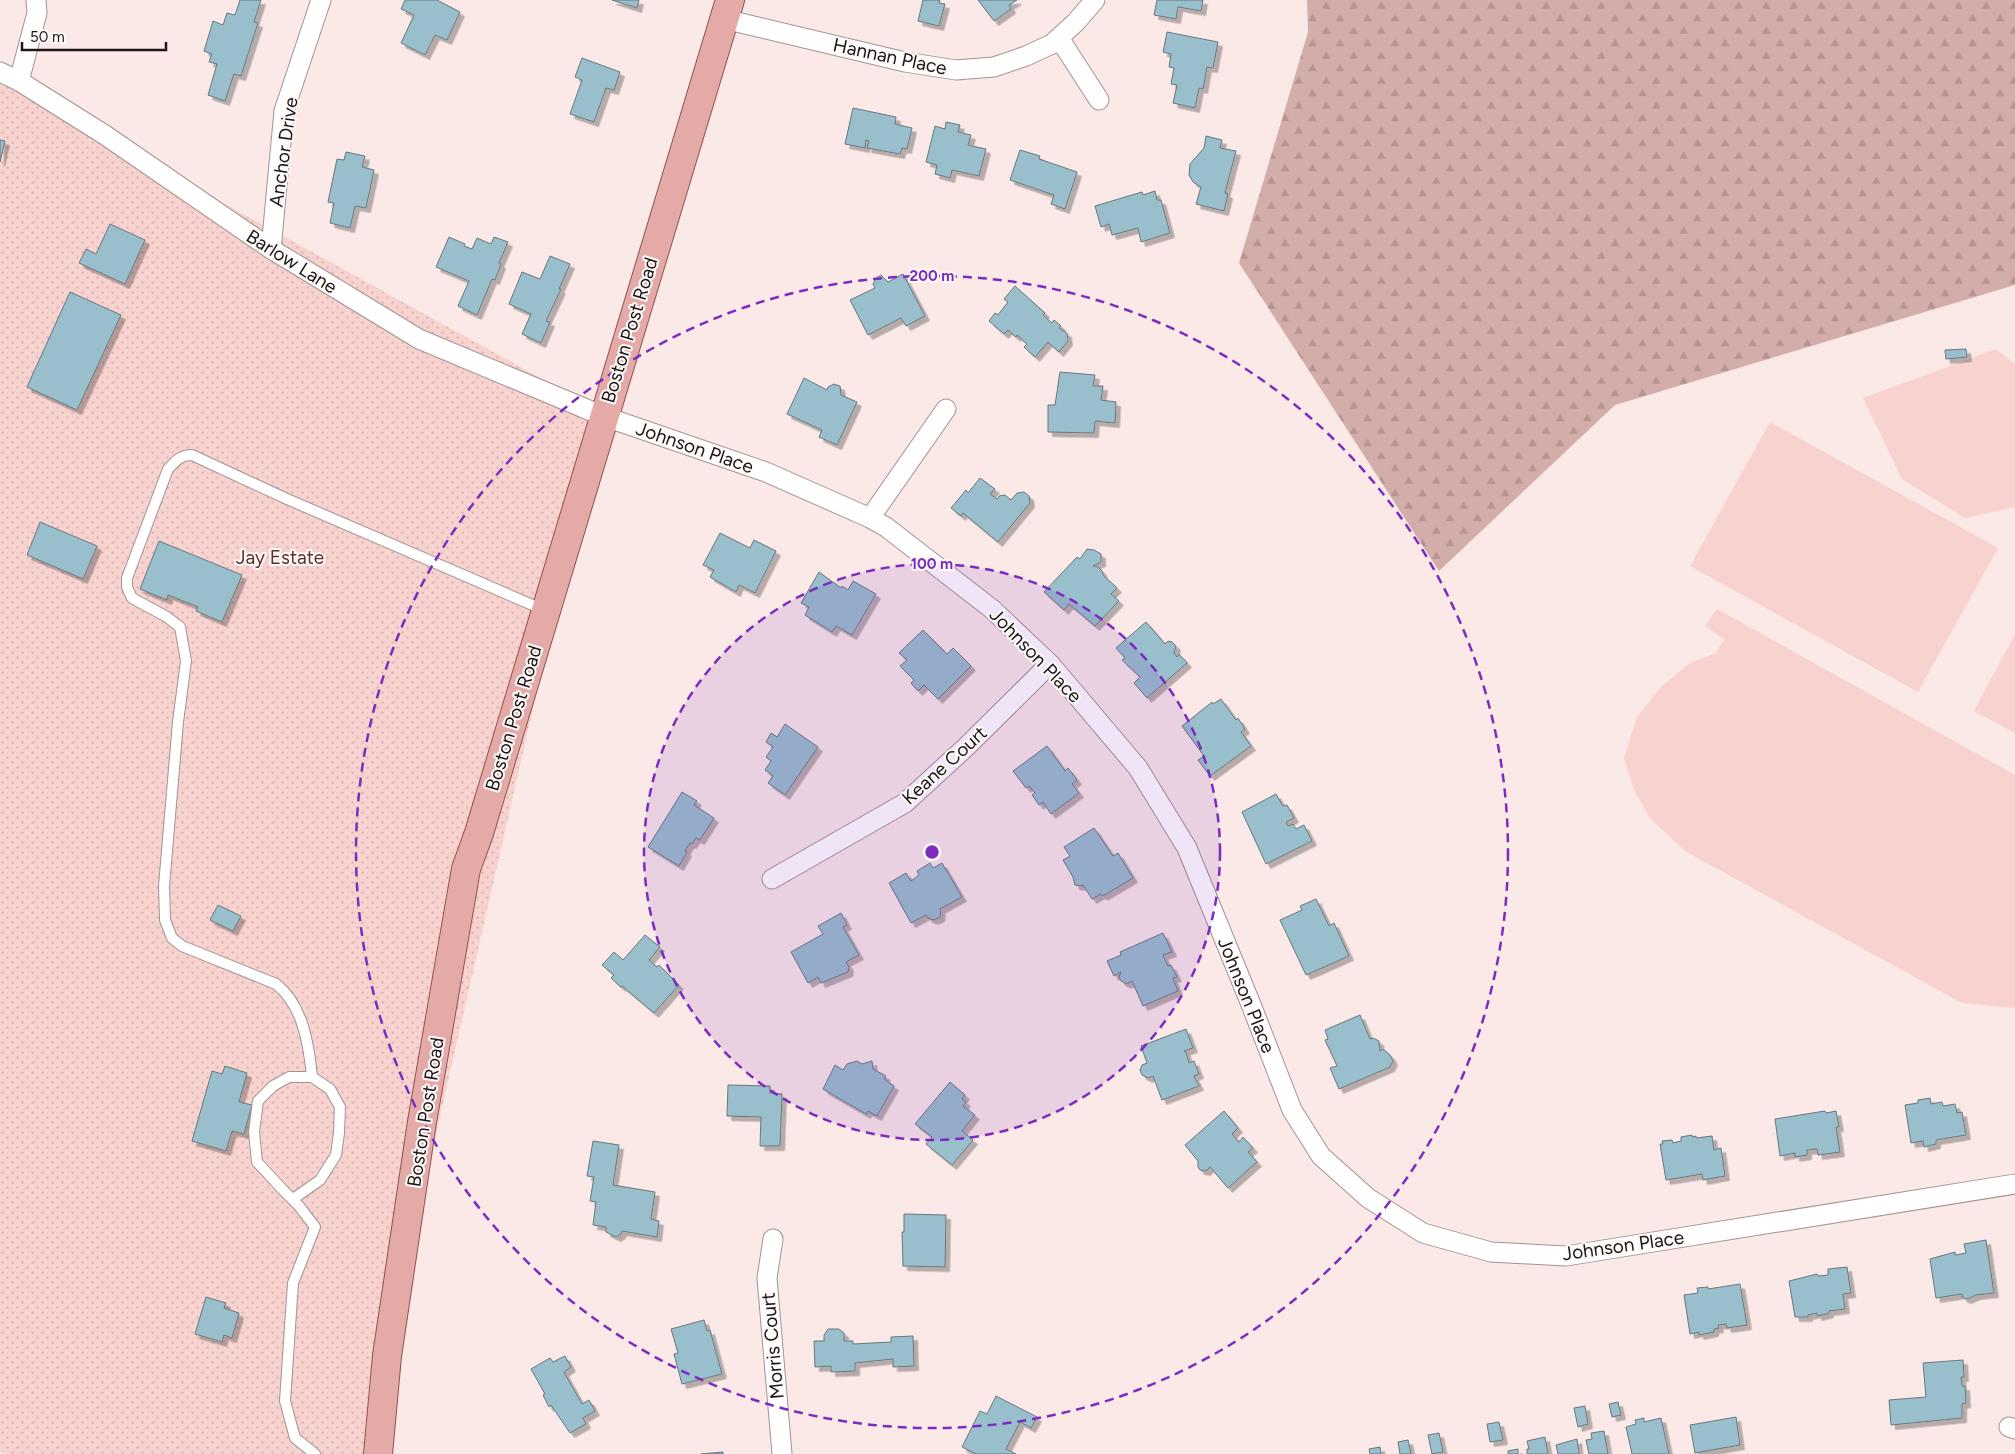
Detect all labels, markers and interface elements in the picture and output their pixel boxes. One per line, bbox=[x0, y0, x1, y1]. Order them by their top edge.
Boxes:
scale bar bbox=[22, 20, 166, 52]
text: 50 m bbox=[30, 28, 65, 46]
street label: Hannan Place bbox=[831, 33, 949, 80]
street label: Anchor Drive bbox=[264, 96, 303, 208]
street label: Barlow Lane bbox=[242, 224, 341, 298]
street label: Boston Post Road bbox=[596, 254, 663, 406]
text: 200 m bbox=[910, 267, 954, 285]
street label: Johnson Place bbox=[633, 417, 757, 478]
park label: Jay Estate bbox=[236, 546, 324, 569]
text: 100 m bbox=[911, 555, 953, 573]
street label: Johnson Place bbox=[985, 603, 1087, 707]
street label: Boston Post Road bbox=[480, 642, 547, 794]
street label: Keane Court bbox=[897, 721, 991, 809]
centre of rings bbox=[923, 843, 941, 861]
street label: Johnson Place bbox=[1213, 934, 1280, 1056]
street label: Boston Post Road bbox=[402, 1036, 449, 1189]
street label: Johnson Place bbox=[1561, 1226, 1685, 1265]
street label: Morris Court bbox=[756, 1292, 789, 1400]

